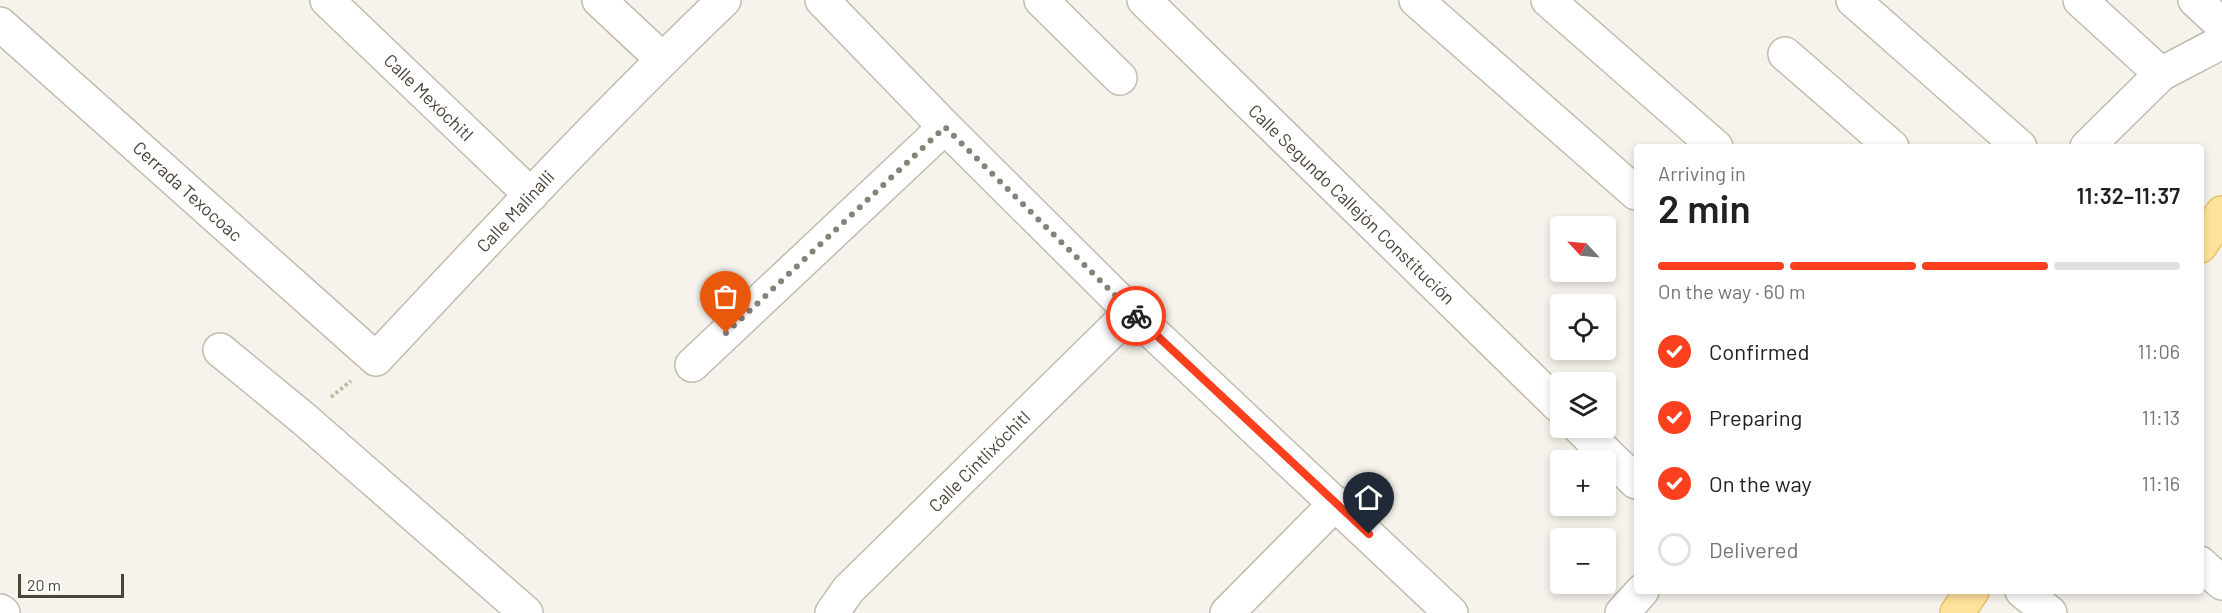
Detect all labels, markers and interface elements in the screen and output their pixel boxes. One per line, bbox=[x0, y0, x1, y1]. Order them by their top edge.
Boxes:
street label: Calle Mexóchitl bbox=[380, 49, 478, 145]
street label: Calle Segundo Callejón Constitución bbox=[1244, 99, 1460, 309]
street label: Cerrada Texocoac bbox=[129, 136, 247, 246]
text: Arriving in bbox=[1658, 161, 1746, 185]
street label: Calle Malinalli bbox=[471, 165, 559, 257]
text: 11:32–11:37 bbox=[2077, 182, 2180, 208]
text: 2 min bbox=[1658, 184, 1751, 231]
north arrow bbox=[1550, 216, 1616, 282]
map controls bbox=[1550, 216, 1616, 594]
pin bbox=[700, 271, 751, 333]
text: On the way · 60 m bbox=[1658, 279, 1806, 303]
icon: bag bbox=[709, 280, 742, 313]
courier bbox=[1106, 286, 1166, 346]
button: locate bbox=[1550, 294, 1616, 360]
icon: bike bbox=[1120, 300, 1153, 333]
icon: check bbox=[1658, 335, 1691, 368]
text: Confirmed bbox=[1709, 338, 1809, 364]
text: 11:06 bbox=[2138, 339, 2180, 363]
button: layers bbox=[1550, 372, 1616, 438]
icon: check bbox=[1658, 401, 1691, 434]
text: Preparing bbox=[1709, 404, 1802, 430]
text: 11:13 bbox=[2142, 405, 2180, 429]
street label: Calle Cintlixóchitl bbox=[924, 406, 1034, 516]
button: + bbox=[1550, 450, 1616, 516]
icon: check bbox=[1658, 467, 1691, 500]
text: On the way bbox=[1709, 470, 1812, 496]
text: 11:16 bbox=[2142, 471, 2180, 495]
pin bbox=[1343, 472, 1394, 534]
icon: home bbox=[1352, 481, 1385, 514]
button: − bbox=[1550, 528, 1616, 594]
text: Delivered bbox=[1709, 536, 1798, 562]
scale bar bbox=[18, 571, 124, 598]
text: 20 m bbox=[27, 575, 61, 594]

